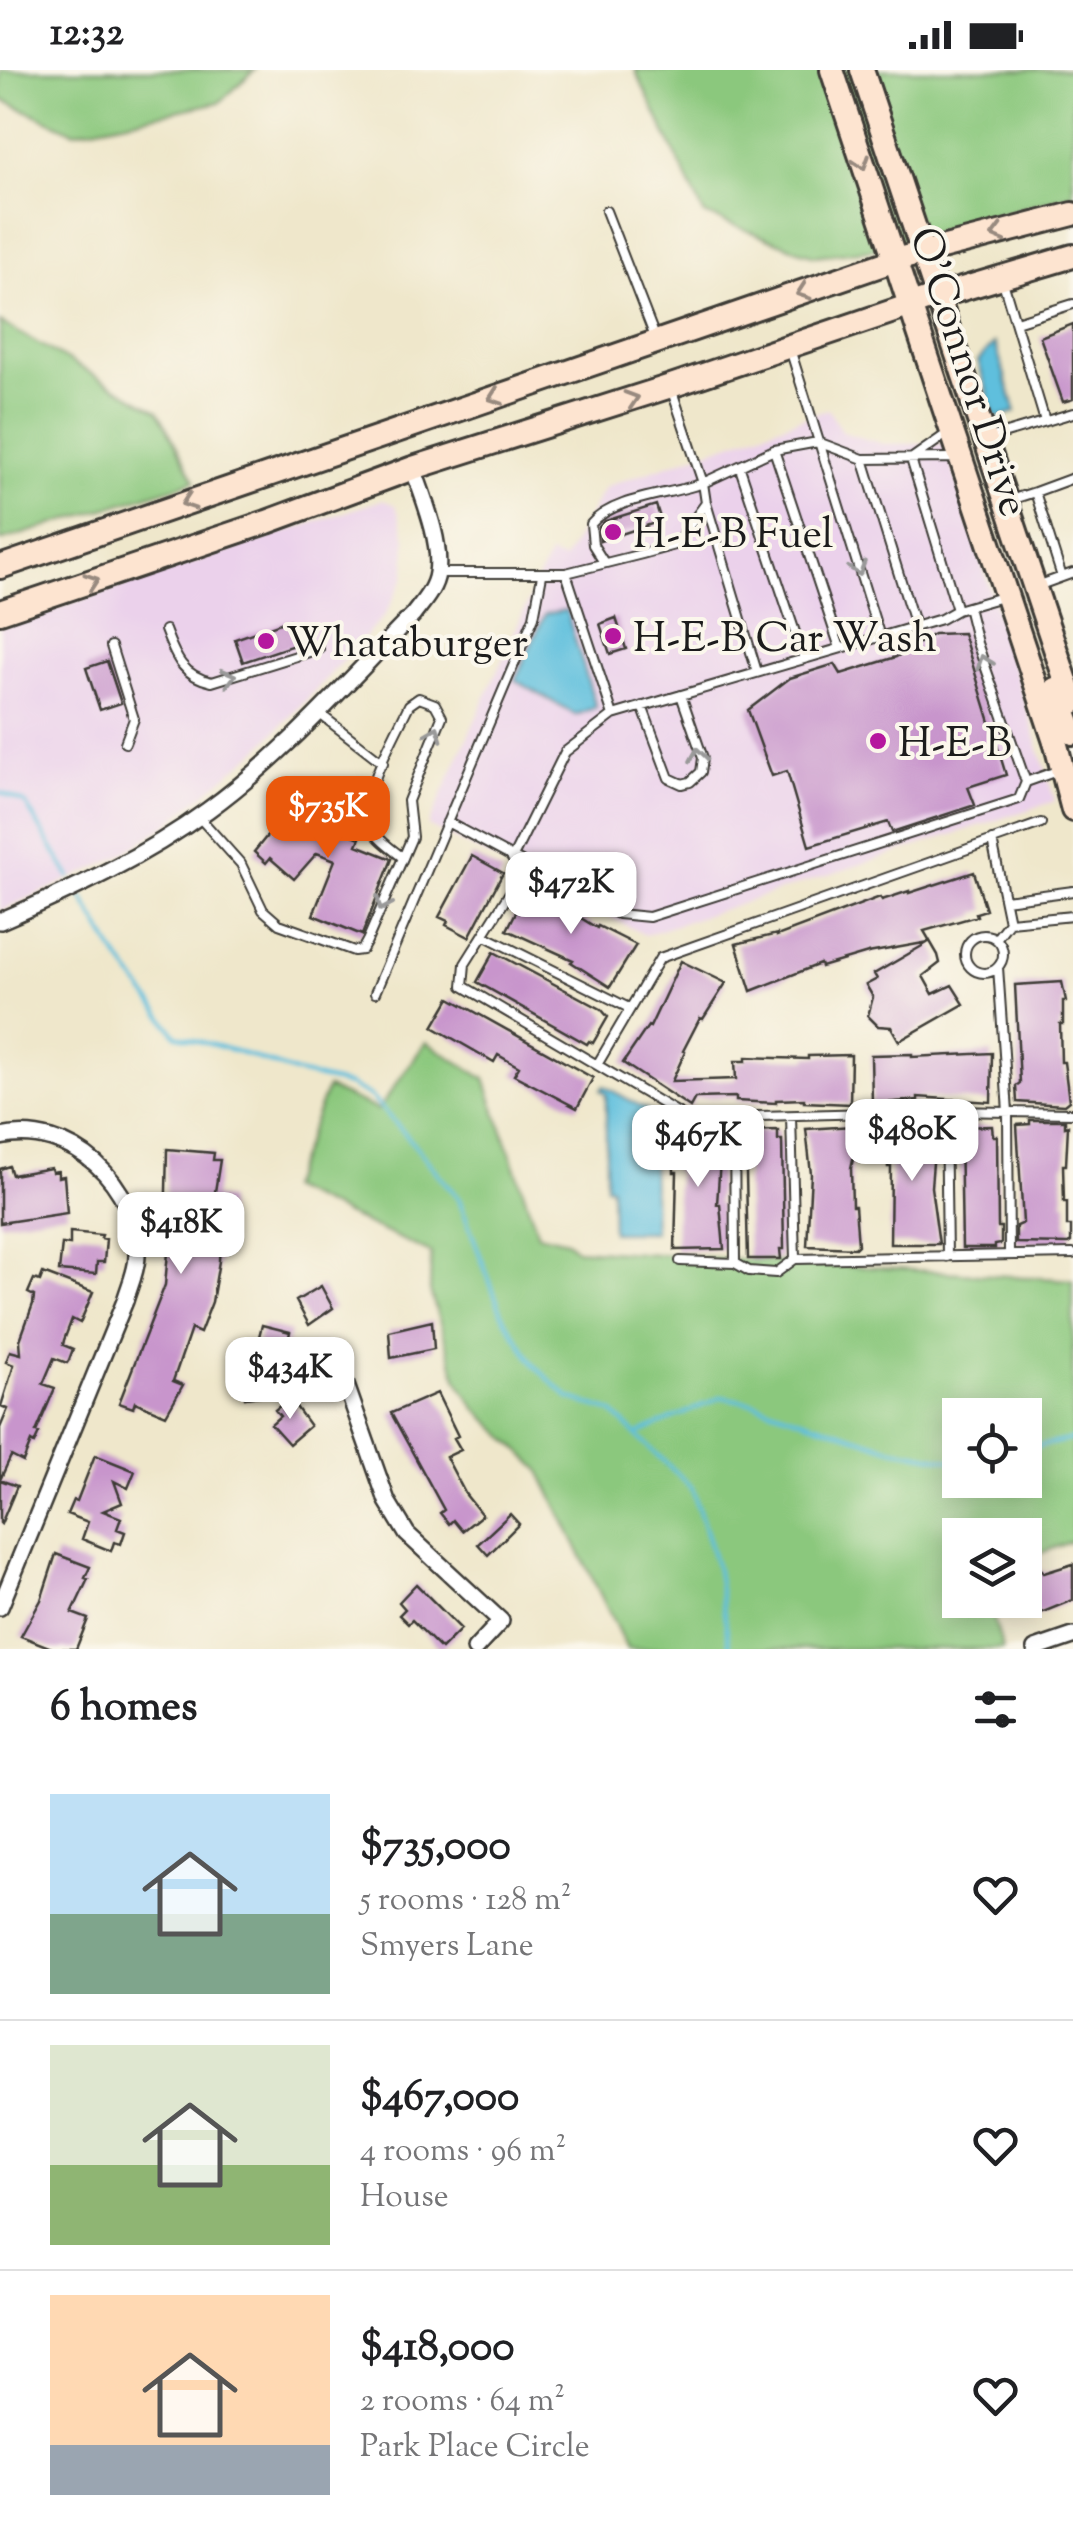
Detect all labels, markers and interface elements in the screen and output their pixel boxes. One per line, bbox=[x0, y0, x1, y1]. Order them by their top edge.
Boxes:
text: 12:32 bbox=[50, 8, 124, 62]
one-way arrow bbox=[851, 153, 871, 170]
street label: O'Connor Drive bbox=[891, 220, 1041, 525]
one-way arrow bbox=[990, 223, 1007, 244]
one-way arrow bbox=[795, 280, 812, 300]
one-way arrow bbox=[488, 385, 505, 406]
one-way arrow bbox=[623, 390, 640, 410]
one-way arrow bbox=[180, 491, 197, 511]
place label: H-E-B Fuel bbox=[633, 507, 833, 567]
marker: H-E-B Fuel bbox=[602, 521, 624, 543]
one-way arrow bbox=[846, 559, 867, 576]
one-way arrow bbox=[83, 573, 100, 593]
place label: H-E-B Car Wash bbox=[633, 611, 937, 671]
place label: Whataburger bbox=[286, 616, 528, 676]
marker: H-E-B Car Wash bbox=[602, 625, 624, 647]
marker: Whataburger bbox=[255, 630, 277, 652]
one-way arrow bbox=[975, 655, 996, 672]
one-way arrow bbox=[220, 668, 238, 689]
place label: H-E-B bbox=[898, 716, 1012, 776]
one-way arrow bbox=[423, 726, 444, 743]
marker: H-E-B bbox=[867, 730, 889, 752]
one-way arrow bbox=[689, 746, 710, 763]
pin: $735K bbox=[258, 776, 398, 861]
text: $735K bbox=[288, 785, 368, 831]
pin: $472K bbox=[501, 852, 641, 937]
text: $472K bbox=[527, 861, 615, 907]
one-way arrow bbox=[375, 894, 395, 912]
pin: $480K bbox=[842, 1099, 982, 1184]
pin: $467K bbox=[628, 1105, 768, 1190]
text: $480K bbox=[867, 1108, 957, 1154]
text: $467K bbox=[654, 1114, 742, 1160]
pin: $418K bbox=[111, 1192, 251, 1277]
text: $418K bbox=[139, 1201, 223, 1247]
pin: $434K bbox=[220, 1337, 360, 1422]
text: $434K bbox=[247, 1346, 333, 1392]
map controls bbox=[942, 1398, 1042, 1618]
button: locate bbox=[942, 1398, 1042, 1498]
button: layers bbox=[942, 1518, 1042, 1618]
text: 6 homes bbox=[50, 1679, 197, 1739]
icon: filters bbox=[968, 1682, 1023, 1737]
text: $735,000 bbox=[360, 1818, 511, 1878]
icon: home bbox=[130, 1834, 250, 1954]
icon: heart bbox=[968, 1867, 1023, 1922]
text: 5 rooms · 128 m² bbox=[360, 1878, 571, 1924]
text: Smyers Lane bbox=[360, 1924, 534, 1970]
text: $467,000 bbox=[360, 2069, 519, 2129]
icon: home bbox=[130, 2085, 250, 2205]
icon: heart bbox=[968, 2118, 1023, 2173]
text: 4 rooms · 96 m² bbox=[360, 2129, 566, 2175]
text: House bbox=[360, 2175, 449, 2221]
text: $418,000 bbox=[360, 2319, 514, 2379]
icon: home bbox=[130, 2335, 250, 2455]
icon: heart bbox=[968, 2368, 1023, 2423]
text: 2 rooms · 64 m² bbox=[360, 2379, 565, 2425]
text: Park Place Circle bbox=[360, 2425, 590, 2471]

